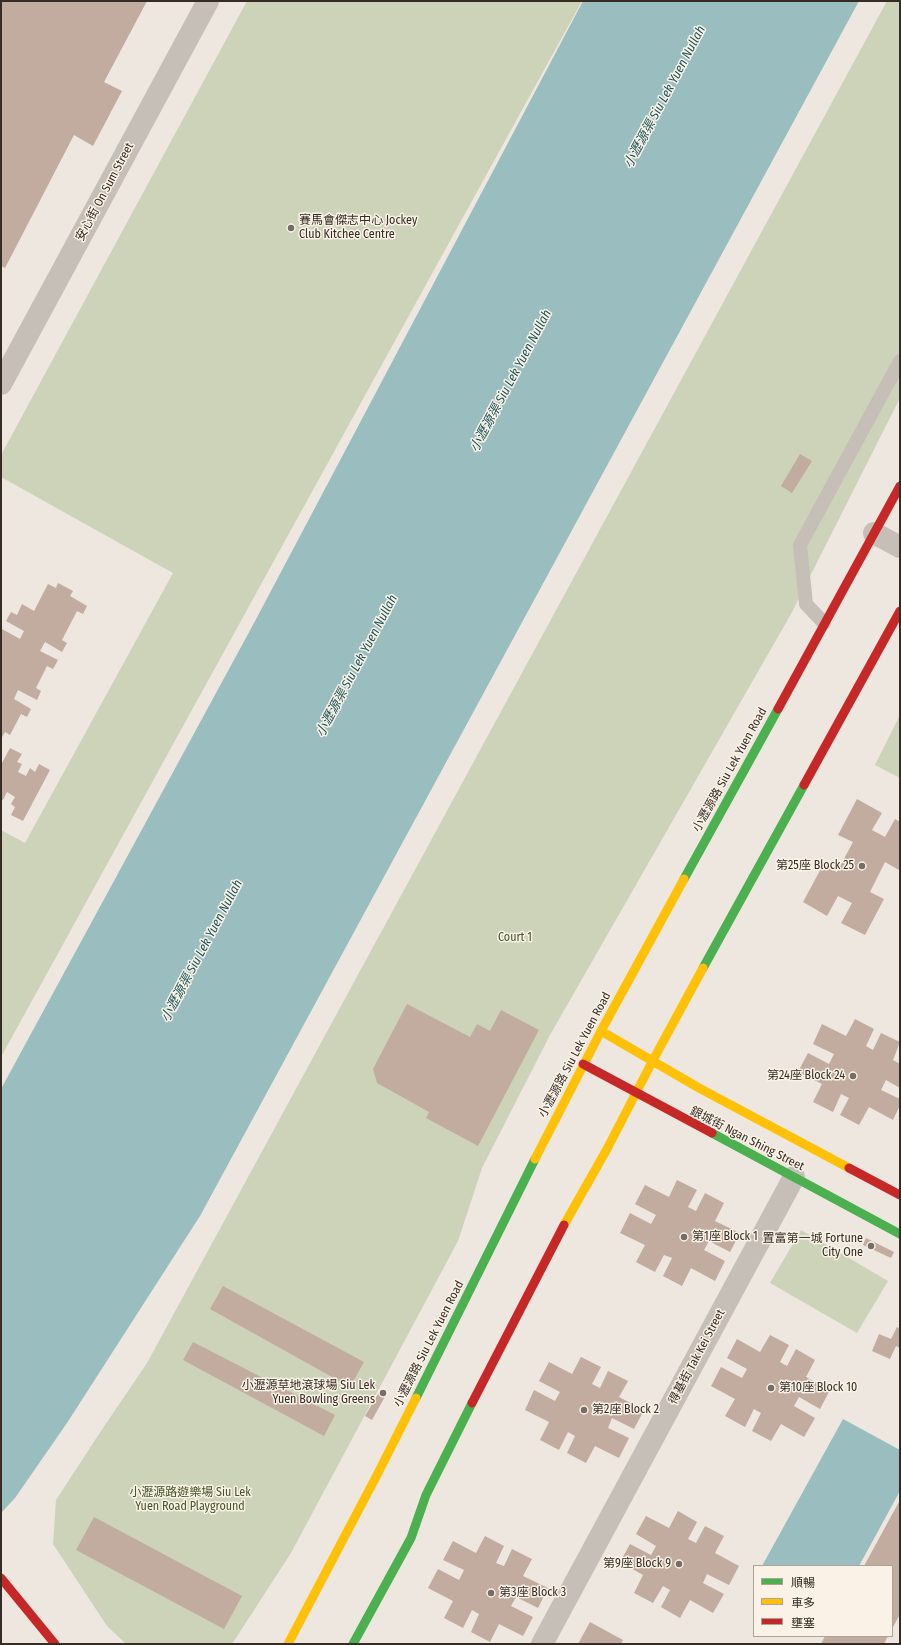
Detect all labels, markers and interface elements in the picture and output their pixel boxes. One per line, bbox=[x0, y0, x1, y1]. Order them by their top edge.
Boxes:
water label: 小瀝源渠 Siu Lek Yuen Nullah bbox=[621, 23, 709, 171]
street label: 安心街 On Sum Street bbox=[73, 140, 137, 244]
place label: 賽馬會傑志中心 Jockey Club Kitchee Centre bbox=[299, 214, 417, 242]
marker: 賽馬會傑志中心 Jockey Club Kitchee Centre bbox=[286, 223, 296, 233]
water label: 小瀝源渠 Siu Lek Yuen Nullah bbox=[467, 307, 555, 455]
water label: 小瀝源渠 Siu Lek Yuen Nullah bbox=[313, 592, 401, 740]
street label: 小瀝源路 Siu Lek Yuen Road bbox=[690, 705, 770, 835]
place label: 第25座 Block 25 bbox=[776, 859, 854, 873]
marker: 第25座 Block 25 bbox=[857, 861, 867, 871]
water label: 小瀝源渠 Siu Lek Yuen Nullah bbox=[158, 877, 246, 1025]
park label: Court 1 bbox=[498, 931, 532, 945]
street label: 小瀝源路 Siu Lek Yuen Road bbox=[536, 990, 614, 1120]
place label: 第24座 Block 24 bbox=[767, 1069, 845, 1083]
marker: 第24座 Block 24 bbox=[848, 1071, 858, 1081]
street label: 銀城街 Ngan Shing Street bbox=[688, 1104, 806, 1174]
place label: 第1座 Block 1 bbox=[692, 1230, 758, 1244]
marker: 第1座 Block 1 bbox=[679, 1232, 689, 1242]
place label: 置富第一城 Fortune City One bbox=[762, 1232, 863, 1260]
marker: 置富第一城 Fortune City One bbox=[866, 1241, 876, 1251]
street label: 小瀝源路 Siu Lek Yuen Road bbox=[391, 1278, 467, 1410]
street label: 得基街 Tak Kei Street bbox=[666, 1307, 728, 1407]
place label: 小瀝源草地滾球場 Siu Lek Yuen Bowling Greens bbox=[242, 1379, 375, 1407]
place label: 第10座 Block 10 bbox=[779, 1381, 857, 1395]
marker: 第10座 Block 10 bbox=[766, 1383, 776, 1393]
marker: 小瀝源草地滾球場 Siu Lek Yuen Bowling Greens bbox=[378, 1388, 388, 1398]
place label: 第2座 Block 2 bbox=[592, 1403, 659, 1417]
marker: 第2座 Block 2 bbox=[579, 1405, 589, 1415]
park label: 小瀝源路遊樂場 Siu Lek Yuen Road Playground bbox=[129, 1486, 251, 1514]
place label: 第9座 Block 9 bbox=[603, 1557, 671, 1571]
marker: 第9座 Block 9 bbox=[674, 1559, 684, 1569]
legend bbox=[753, 1565, 893, 1637]
text: 順暢 bbox=[791, 1576, 815, 1590]
place label: 第3座 Block 3 bbox=[499, 1586, 566, 1600]
marker: 第3座 Block 3 bbox=[486, 1588, 496, 1598]
text: 車多 bbox=[791, 1596, 815, 1610]
text: 壅塞 bbox=[791, 1616, 815, 1630]

